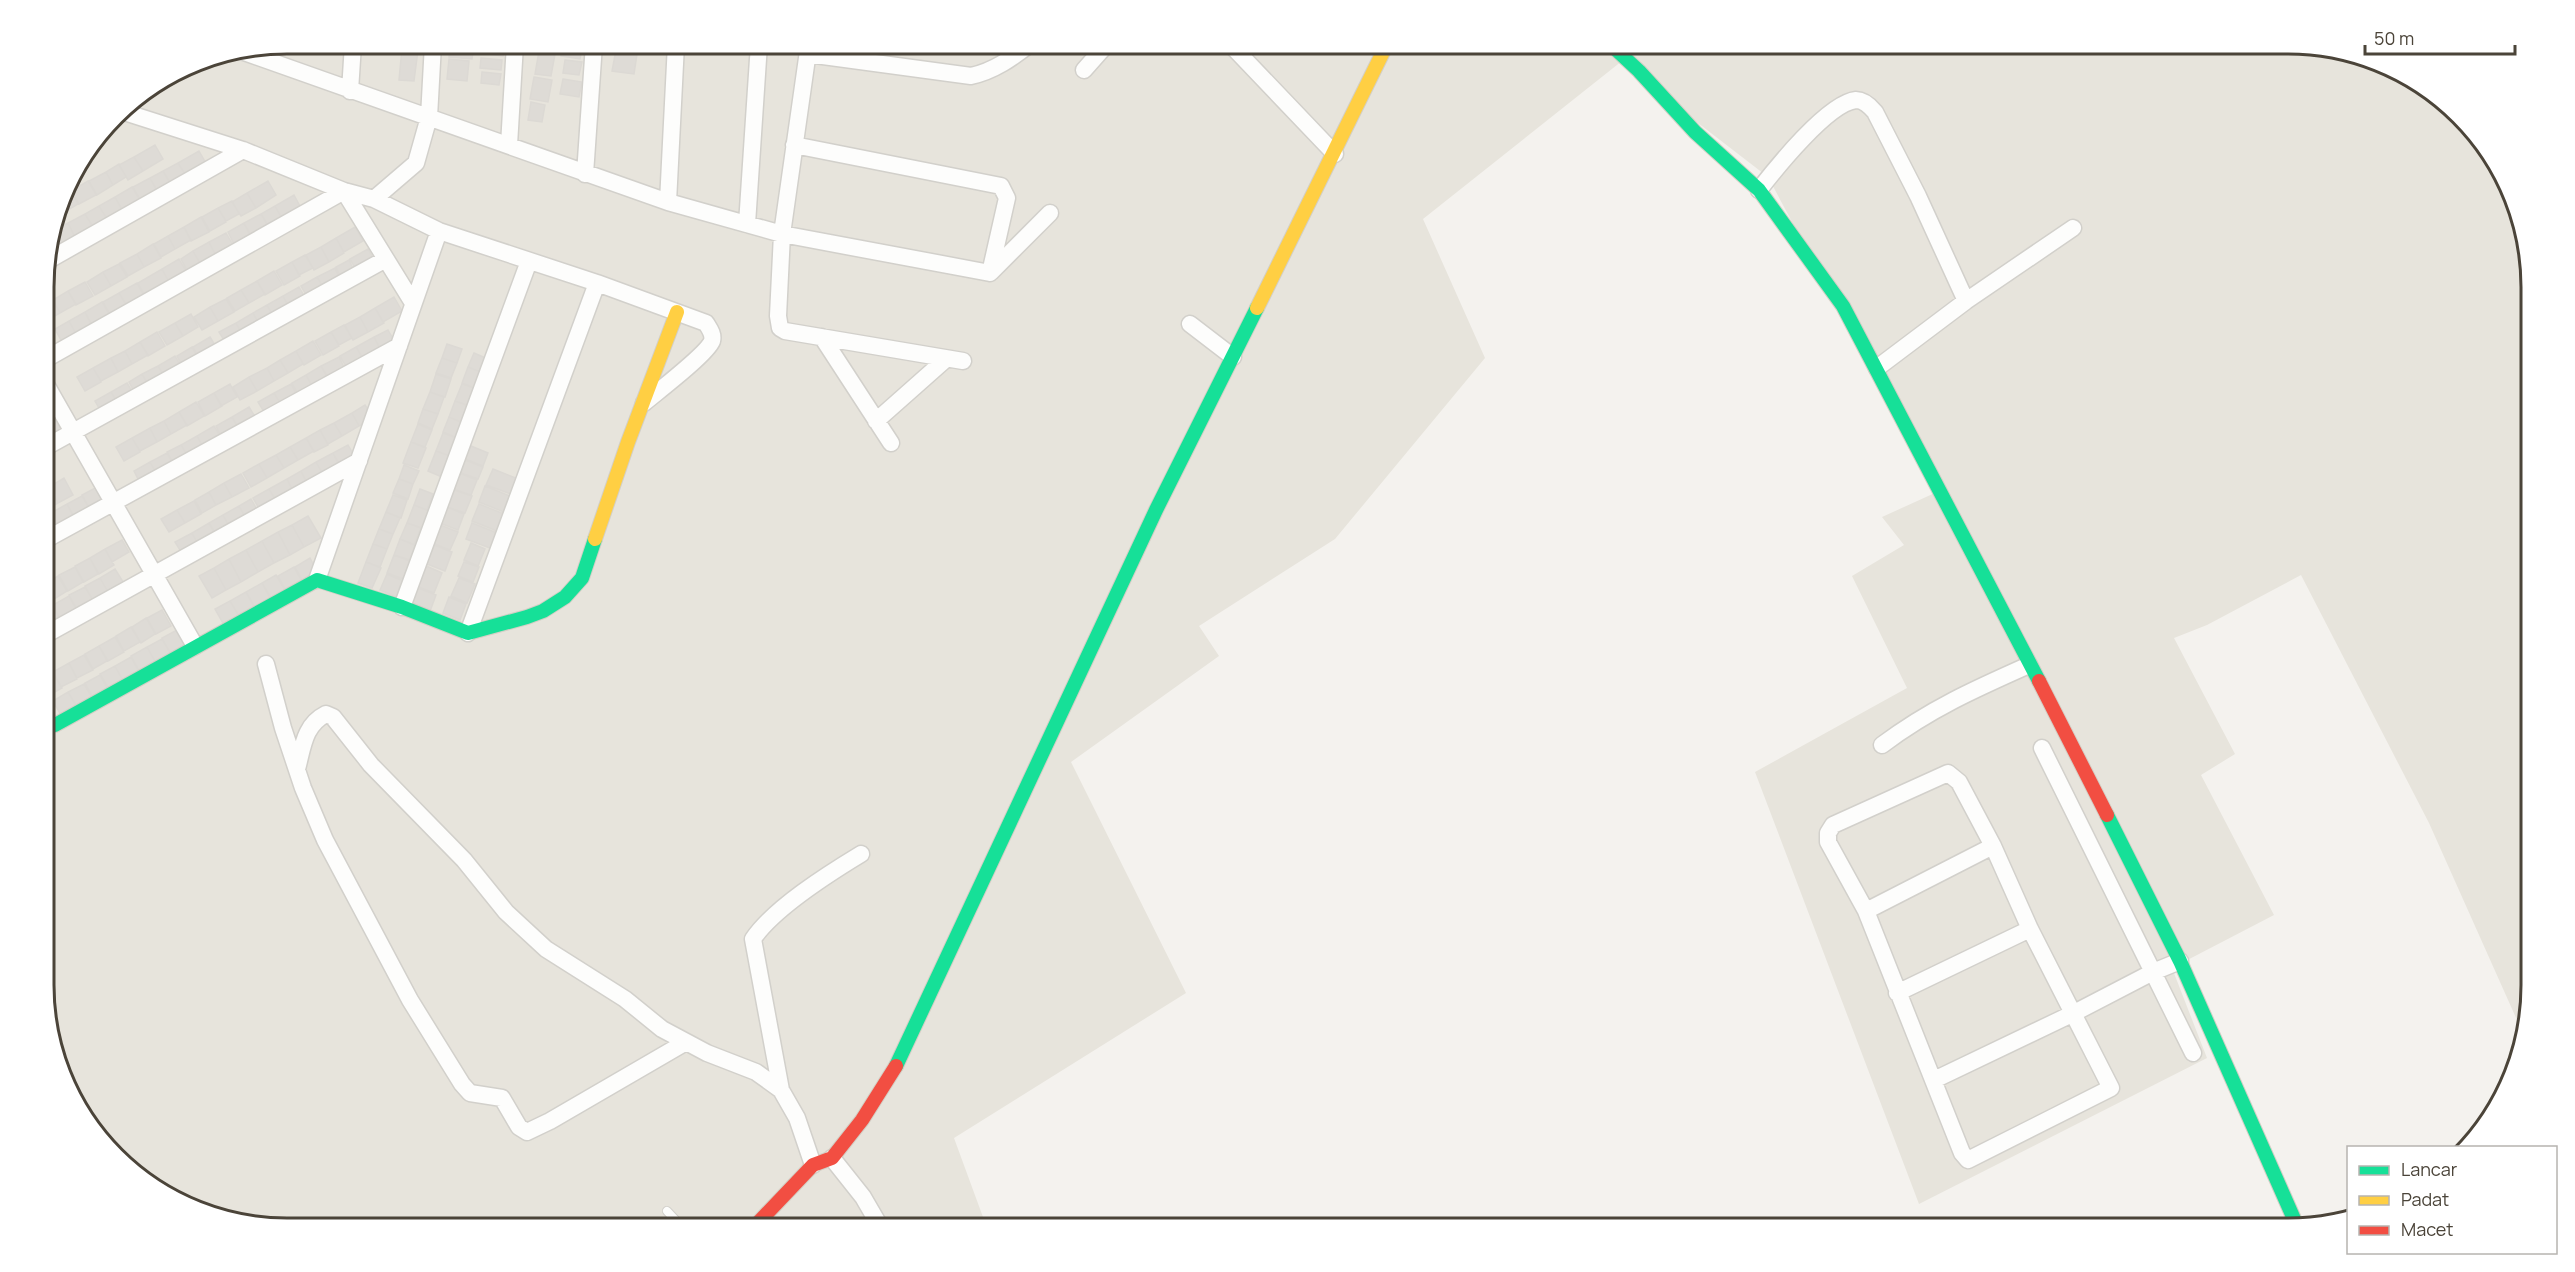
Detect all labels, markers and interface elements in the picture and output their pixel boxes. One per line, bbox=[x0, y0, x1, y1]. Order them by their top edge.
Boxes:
scale bar bbox=[2365, 18, 2515, 56]
text: 50 m bbox=[2374, 26, 2414, 50]
legend bbox=[2347, 1146, 2557, 1254]
text: Lancar bbox=[2401, 1157, 2458, 1181]
text: Padat bbox=[2401, 1187, 2449, 1211]
text: Macet bbox=[2401, 1217, 2454, 1241]

